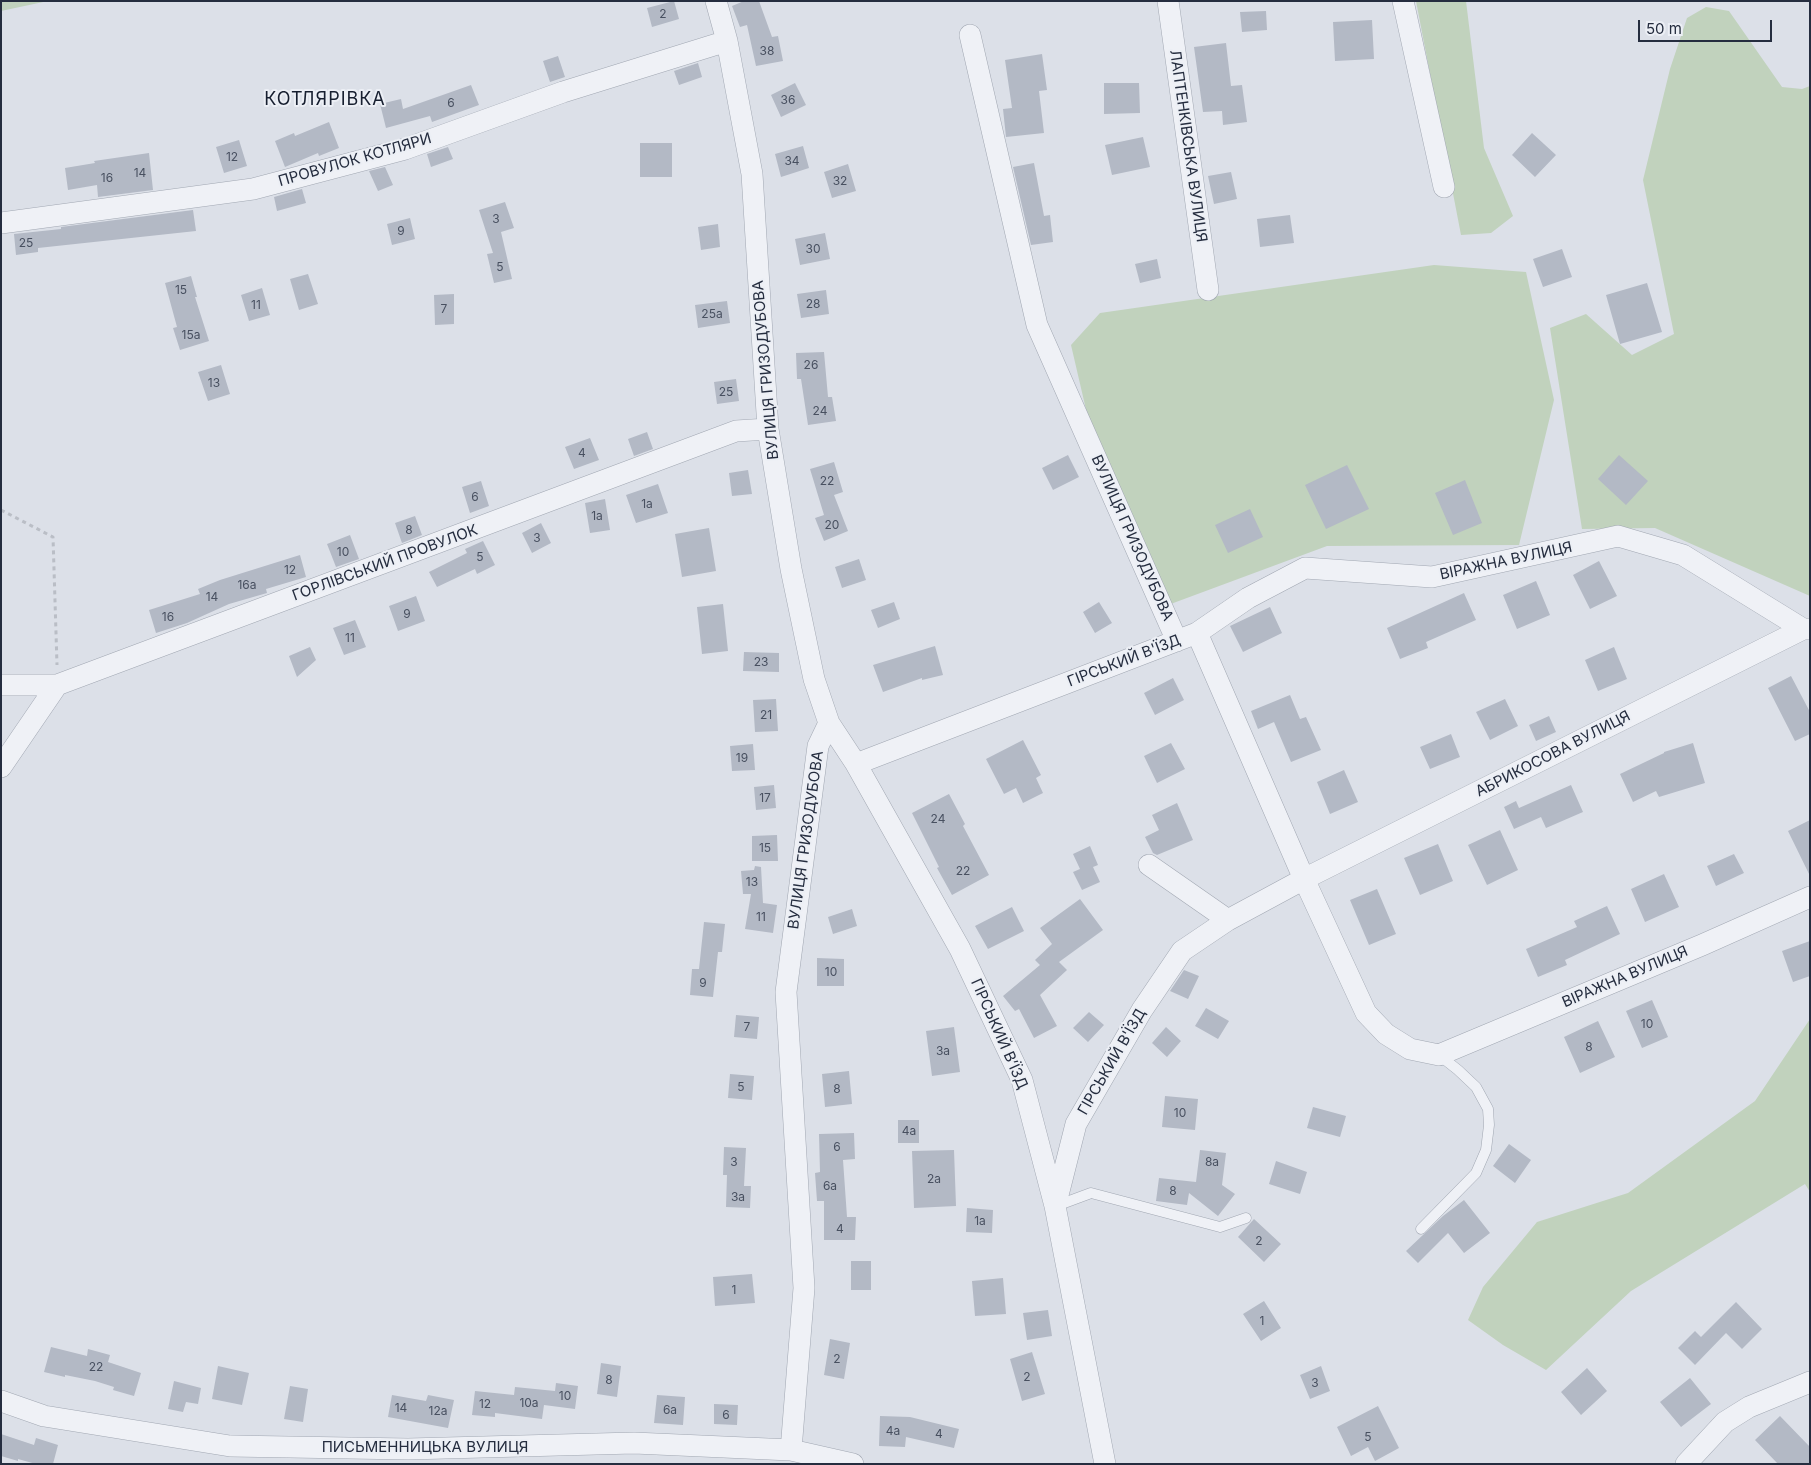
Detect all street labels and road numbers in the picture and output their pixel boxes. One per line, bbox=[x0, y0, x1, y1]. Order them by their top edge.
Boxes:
street label: ЛАПТЕНКІВСЬКА ВУЛИЦЯ bbox=[1166, 49, 1210, 243]
street label: ПРОВУЛОК КОТЛЯРИ bbox=[276, 130, 434, 190]
street label: ВУЛИЦЯ ГРИЗОДУБОВА bbox=[749, 280, 783, 460]
street label: ВУЛИЦЯ ГРИЗОДУБОВА bbox=[1087, 452, 1177, 624]
street label: ГОРЛІВСЬКИЙ ПРОВУЛОК bbox=[290, 521, 480, 605]
street label: ВІРАЖНА ВУЛИЦЯ bbox=[1438, 538, 1574, 584]
street label: ГІРСЬКИЙ В'ЇЗД bbox=[1065, 631, 1183, 691]
street label: АБРИКОСОВА ВУЛИЦЯ bbox=[1473, 707, 1633, 801]
street label: ВУЛИЦЯ ГРИЗОДУБОВА bbox=[785, 750, 827, 930]
street label: ВІРАЖНА ВУЛИЦЯ bbox=[1559, 942, 1691, 1012]
street label: ГІРСЬКИЙ В’ЇЗД bbox=[967, 976, 1031, 1092]
street label: ГІРСЬКИЙ В'ЇЗД bbox=[1074, 1006, 1150, 1118]
street label: ПИСЬМЕННИЦЬКА ВУЛИЦЯ bbox=[322, 1438, 528, 1456]

